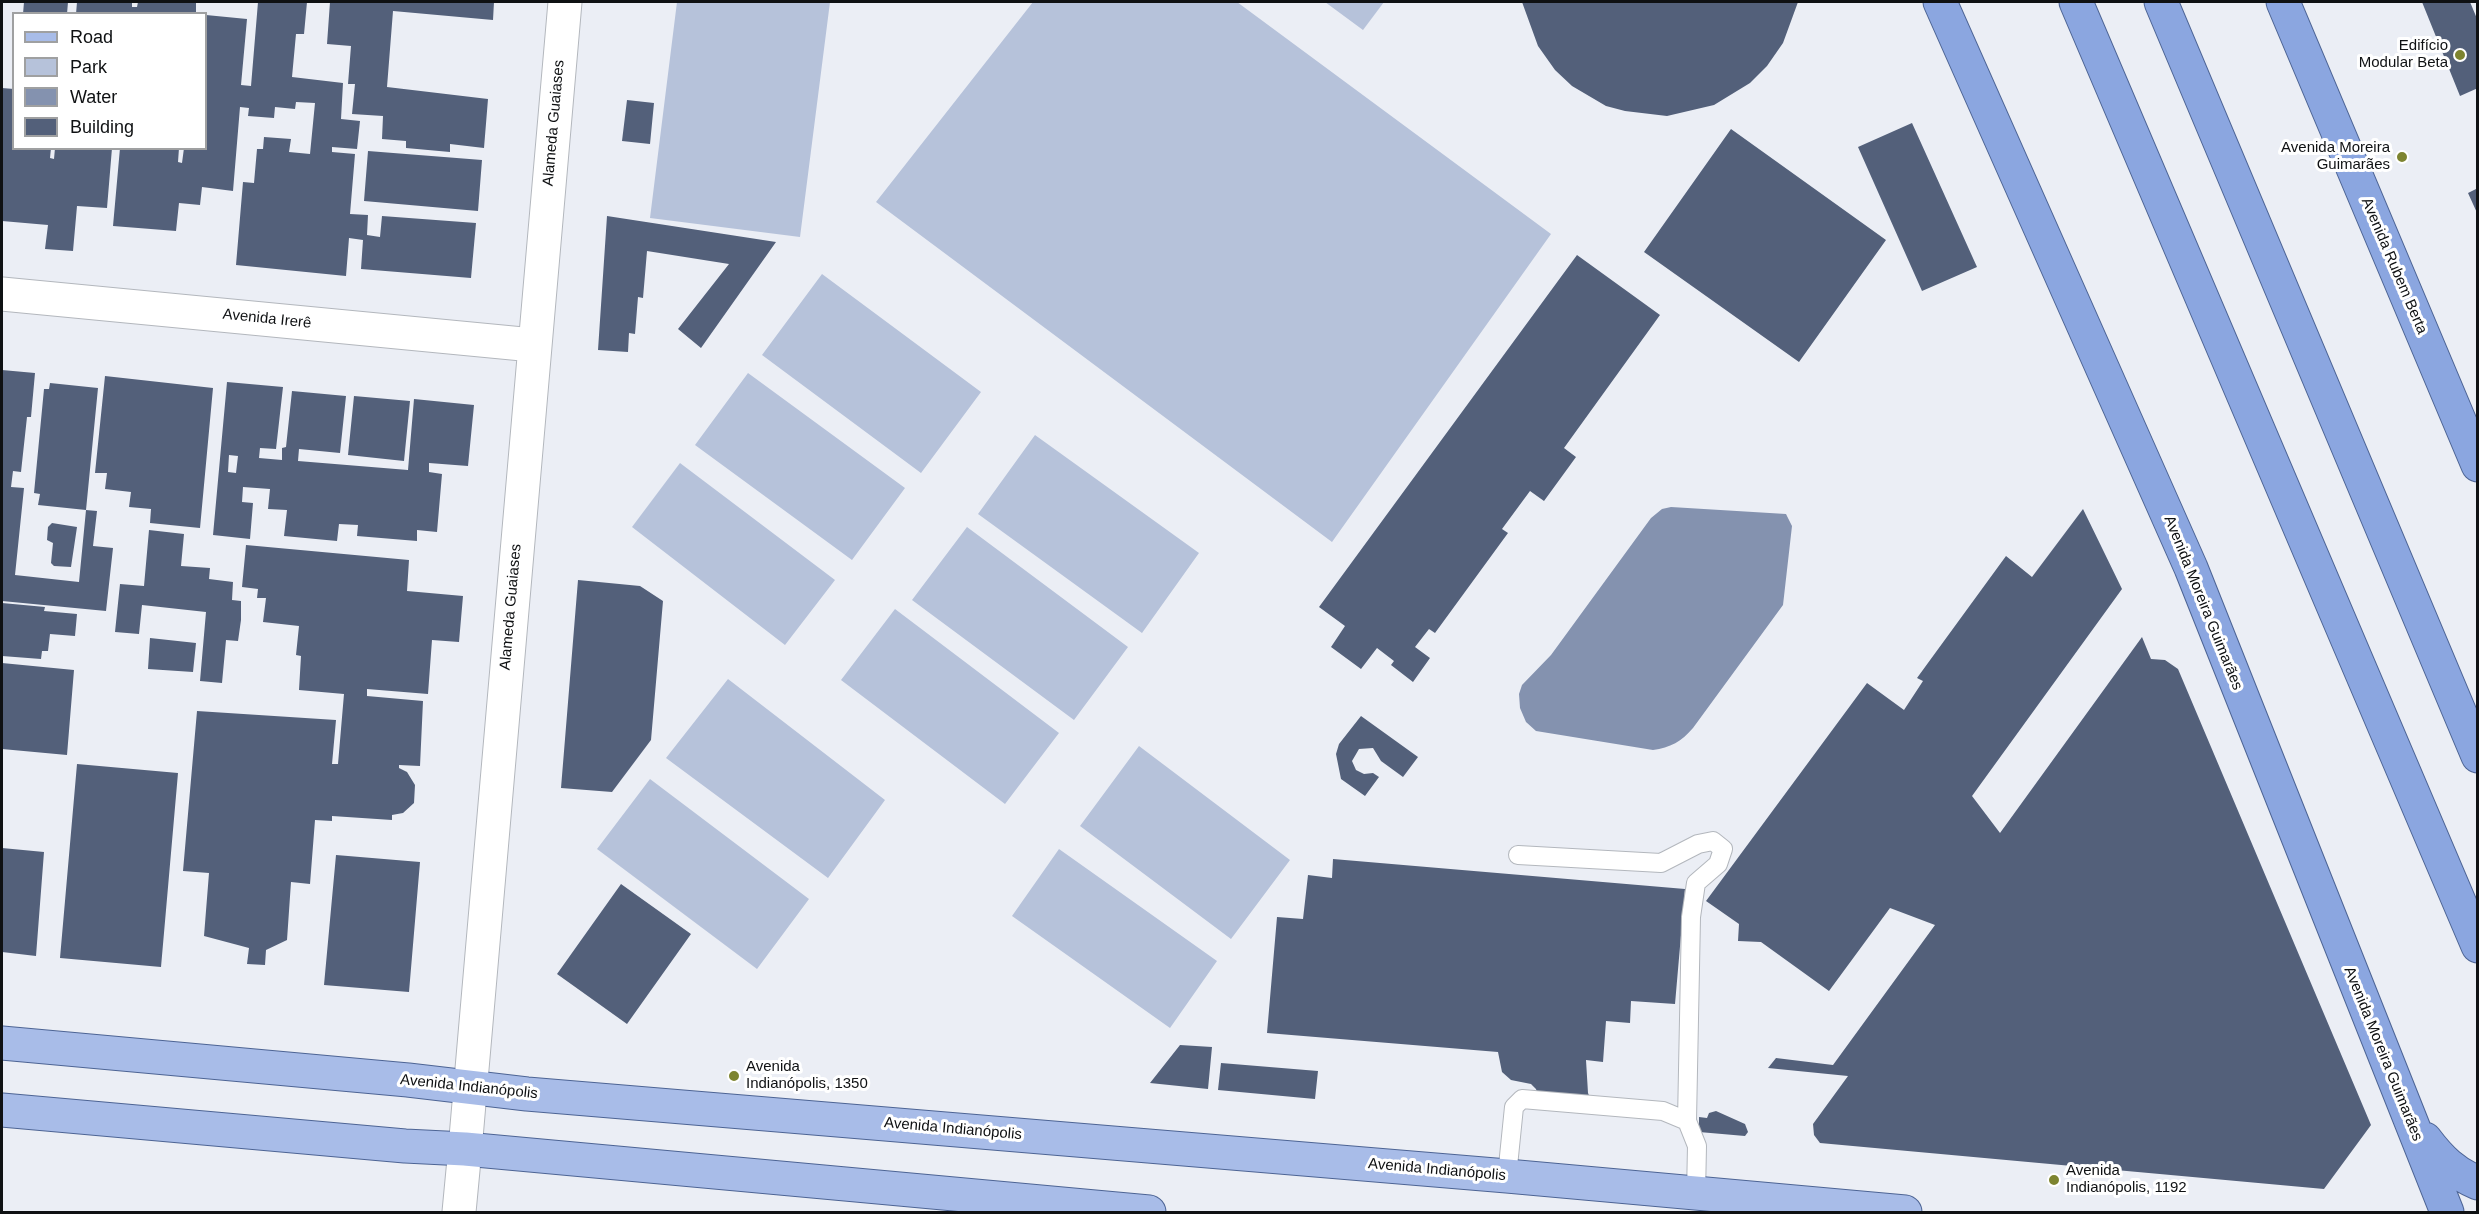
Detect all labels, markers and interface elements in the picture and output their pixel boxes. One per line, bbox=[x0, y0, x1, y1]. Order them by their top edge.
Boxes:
legend bbox=[12, 12, 207, 150]
text: Road bbox=[70, 27, 113, 47]
place label: Edifício Modular Beta bbox=[2359, 37, 2448, 72]
marker: Edifício Modular Beta bbox=[2453, 48, 2467, 62]
text: Park bbox=[70, 57, 107, 77]
street label: Alameda Guaiases bbox=[540, 59, 568, 187]
text: Water bbox=[70, 87, 117, 107]
text: Building bbox=[70, 117, 134, 137]
place label: Avenida Moreira Guimarães bbox=[2281, 139, 2390, 174]
marker: Avenida Moreira Guimarães bbox=[2395, 150, 2409, 164]
street label: Avenida Rubem Berta bbox=[2357, 195, 2431, 337]
street label: Avenida Irerê bbox=[222, 305, 312, 333]
street label: Avenida Moreira Guimarães bbox=[2160, 513, 2246, 693]
street label: Alameda Guaiases bbox=[497, 543, 525, 671]
street label: Avenida Moreira Guimarães bbox=[2340, 964, 2426, 1144]
place label: Avenida Indianópolis, 1350 bbox=[746, 1058, 868, 1093]
marker: Avenida Indianópolis, 1350 bbox=[727, 1069, 741, 1083]
street label: Avenida Indianópolis bbox=[399, 1071, 539, 1103]
street label: Avenida Indianópolis bbox=[883, 1114, 1023, 1144]
street label: Avenida Indianópolis bbox=[1367, 1155, 1507, 1185]
place label: Avenida Indianópolis, 1192 bbox=[2066, 1162, 2187, 1197]
marker: Avenida Indianópolis, 1192 bbox=[2047, 1173, 2061, 1187]

